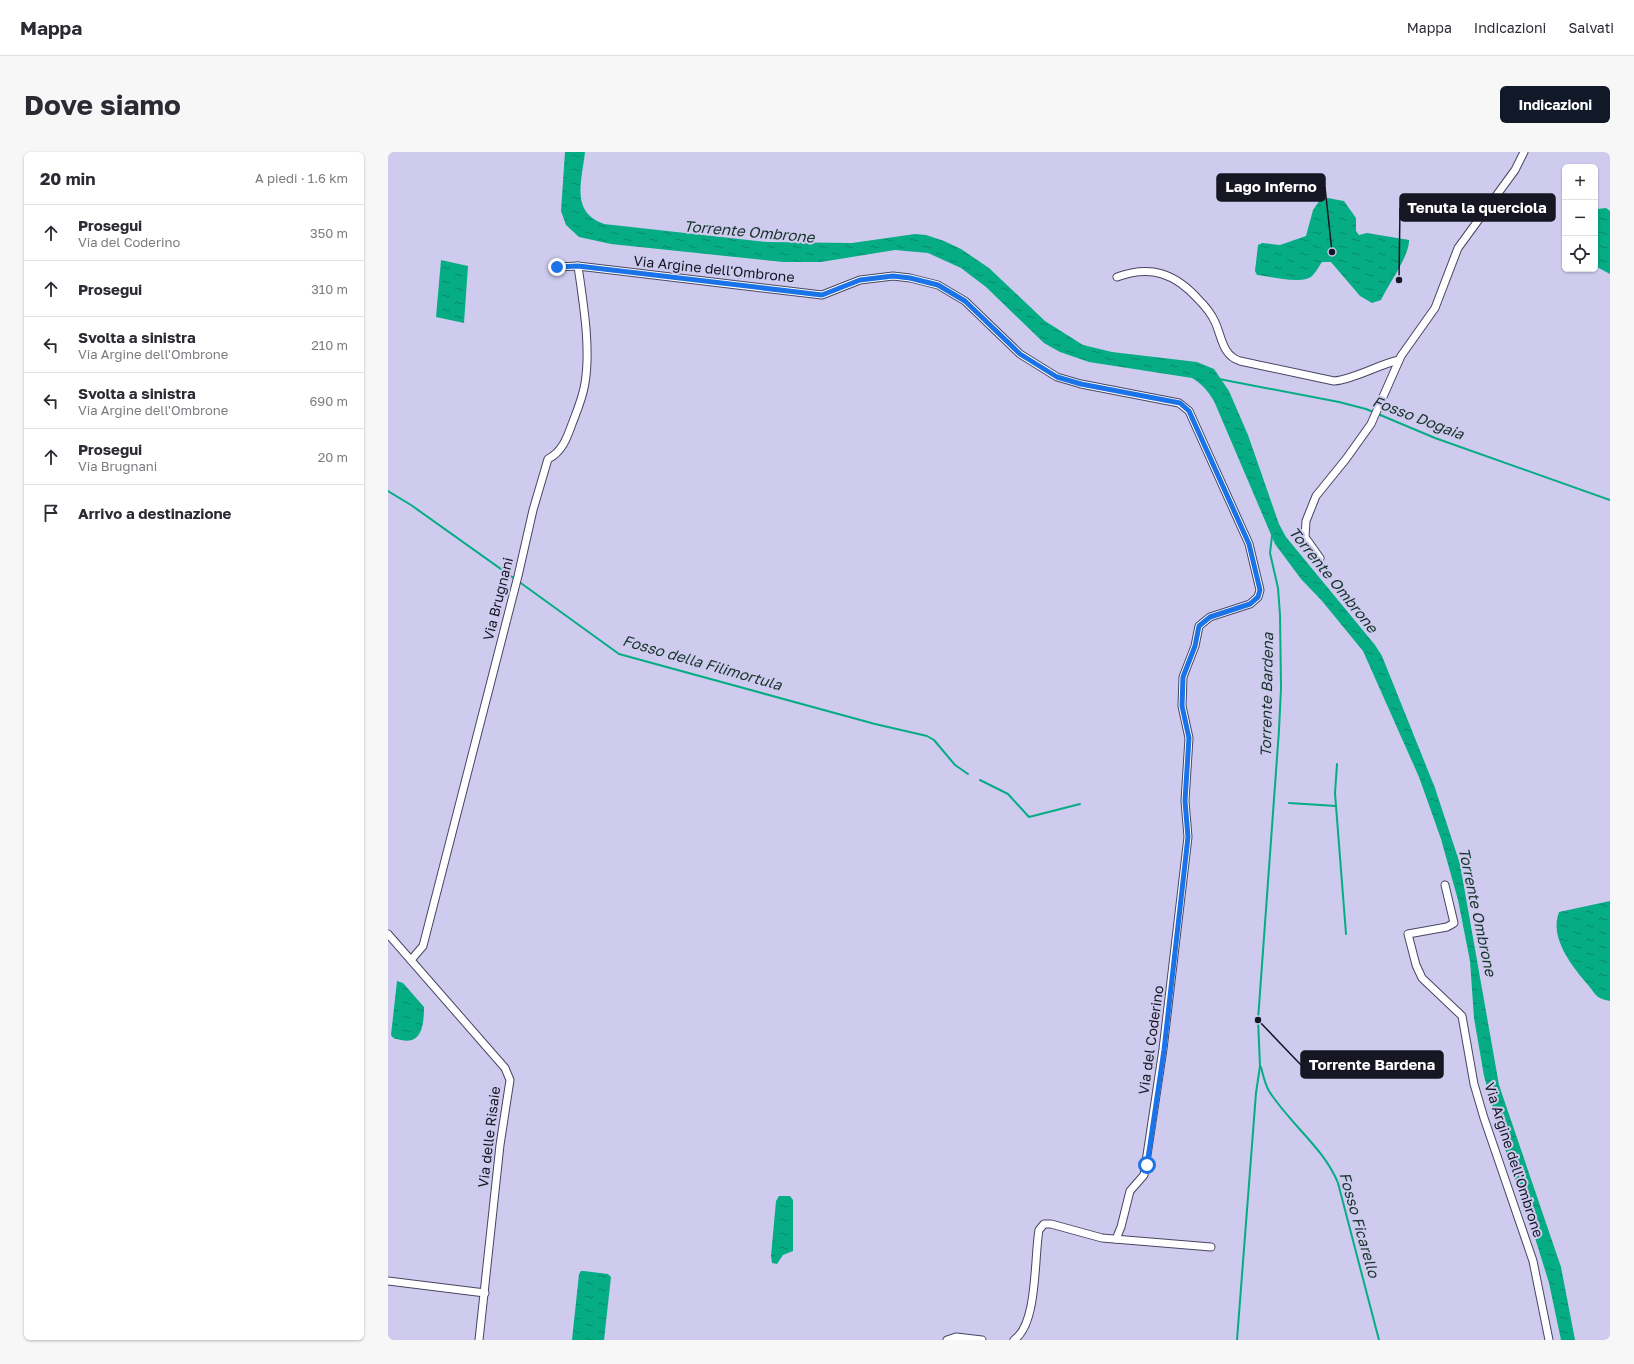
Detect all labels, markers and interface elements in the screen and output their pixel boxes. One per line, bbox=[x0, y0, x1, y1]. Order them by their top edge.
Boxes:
text: Mappa bbox=[20, 16, 82, 39]
text: Mappa bbox=[1407, 19, 1452, 36]
text: Indicazioni bbox=[1474, 19, 1546, 36]
text: Salvati bbox=[1568, 19, 1614, 36]
button: Indicazioni bbox=[1500, 86, 1610, 123]
text: Dove siamo bbox=[24, 88, 181, 121]
map controls bbox=[1562, 164, 1598, 272]
button: + bbox=[1562, 164, 1598, 200]
text: 20 min bbox=[40, 168, 96, 189]
text: A piedi · 1.6 km bbox=[255, 170, 348, 186]
callout: Lago Inferno bbox=[1217, 174, 1325, 201]
text: Lago Inferno bbox=[1225, 177, 1317, 195]
callout: Tenuta la querciola bbox=[1400, 194, 1555, 221]
text: Tenuta la querciola bbox=[1407, 198, 1547, 216]
button: − bbox=[1562, 200, 1598, 236]
text: Prosegui bbox=[78, 216, 142, 234]
water label: Torrente Ombrone bbox=[683, 216, 816, 246]
icon: ahead bbox=[40, 222, 62, 244]
text: 350 m bbox=[310, 225, 348, 241]
text: Via del Coderino bbox=[78, 234, 180, 250]
button: locate bbox=[1562, 236, 1598, 272]
street label: Via Argine dell'Ombrone bbox=[633, 252, 795, 285]
route end bbox=[548, 258, 566, 276]
icon: ahead bbox=[40, 278, 62, 300]
text: Prosegui bbox=[78, 280, 142, 298]
text: 310 m bbox=[311, 281, 348, 297]
text: Svolta a sinistra bbox=[78, 328, 196, 346]
icon: left bbox=[40, 334, 62, 356]
text: 210 m bbox=[311, 337, 348, 353]
text: Via Argine dell'Ombrone bbox=[78, 346, 228, 362]
text: Svolta a sinistra bbox=[78, 384, 196, 402]
icon: left bbox=[40, 390, 62, 412]
water label: Fosso Dogaia bbox=[1370, 391, 1467, 444]
text: 690 m bbox=[309, 393, 348, 409]
text: Via Argine dell'Ombrone bbox=[78, 402, 228, 418]
text: Prosegui bbox=[78, 440, 142, 458]
icon: ahead bbox=[40, 446, 62, 468]
text: 20 m bbox=[318, 449, 348, 465]
text: Via Brugnani bbox=[78, 458, 157, 474]
icon: arrive bbox=[40, 502, 62, 524]
text: Arrivo a destinazione bbox=[78, 504, 231, 522]
water label: Torrente Ombrone bbox=[1286, 523, 1383, 637]
street label: Via Brugnani bbox=[479, 555, 516, 642]
water label: Fosso della Filimortula bbox=[621, 631, 784, 694]
water label: Torrente Bardena bbox=[1256, 632, 1276, 757]
water label: Torrente Ombrone bbox=[1456, 846, 1501, 979]
street label: Via del Coderino bbox=[1134, 984, 1167, 1096]
callout: Torrente Bardena bbox=[1301, 1051, 1443, 1078]
text: Torrente Bardena bbox=[1309, 1055, 1435, 1073]
street label: Via Argine dell'Ombrone bbox=[1481, 1080, 1548, 1239]
street label: Via delle Risaie bbox=[474, 1085, 503, 1189]
route start bbox=[1138, 1156, 1156, 1174]
water label: Fosso Ficarello bbox=[1336, 1170, 1384, 1280]

